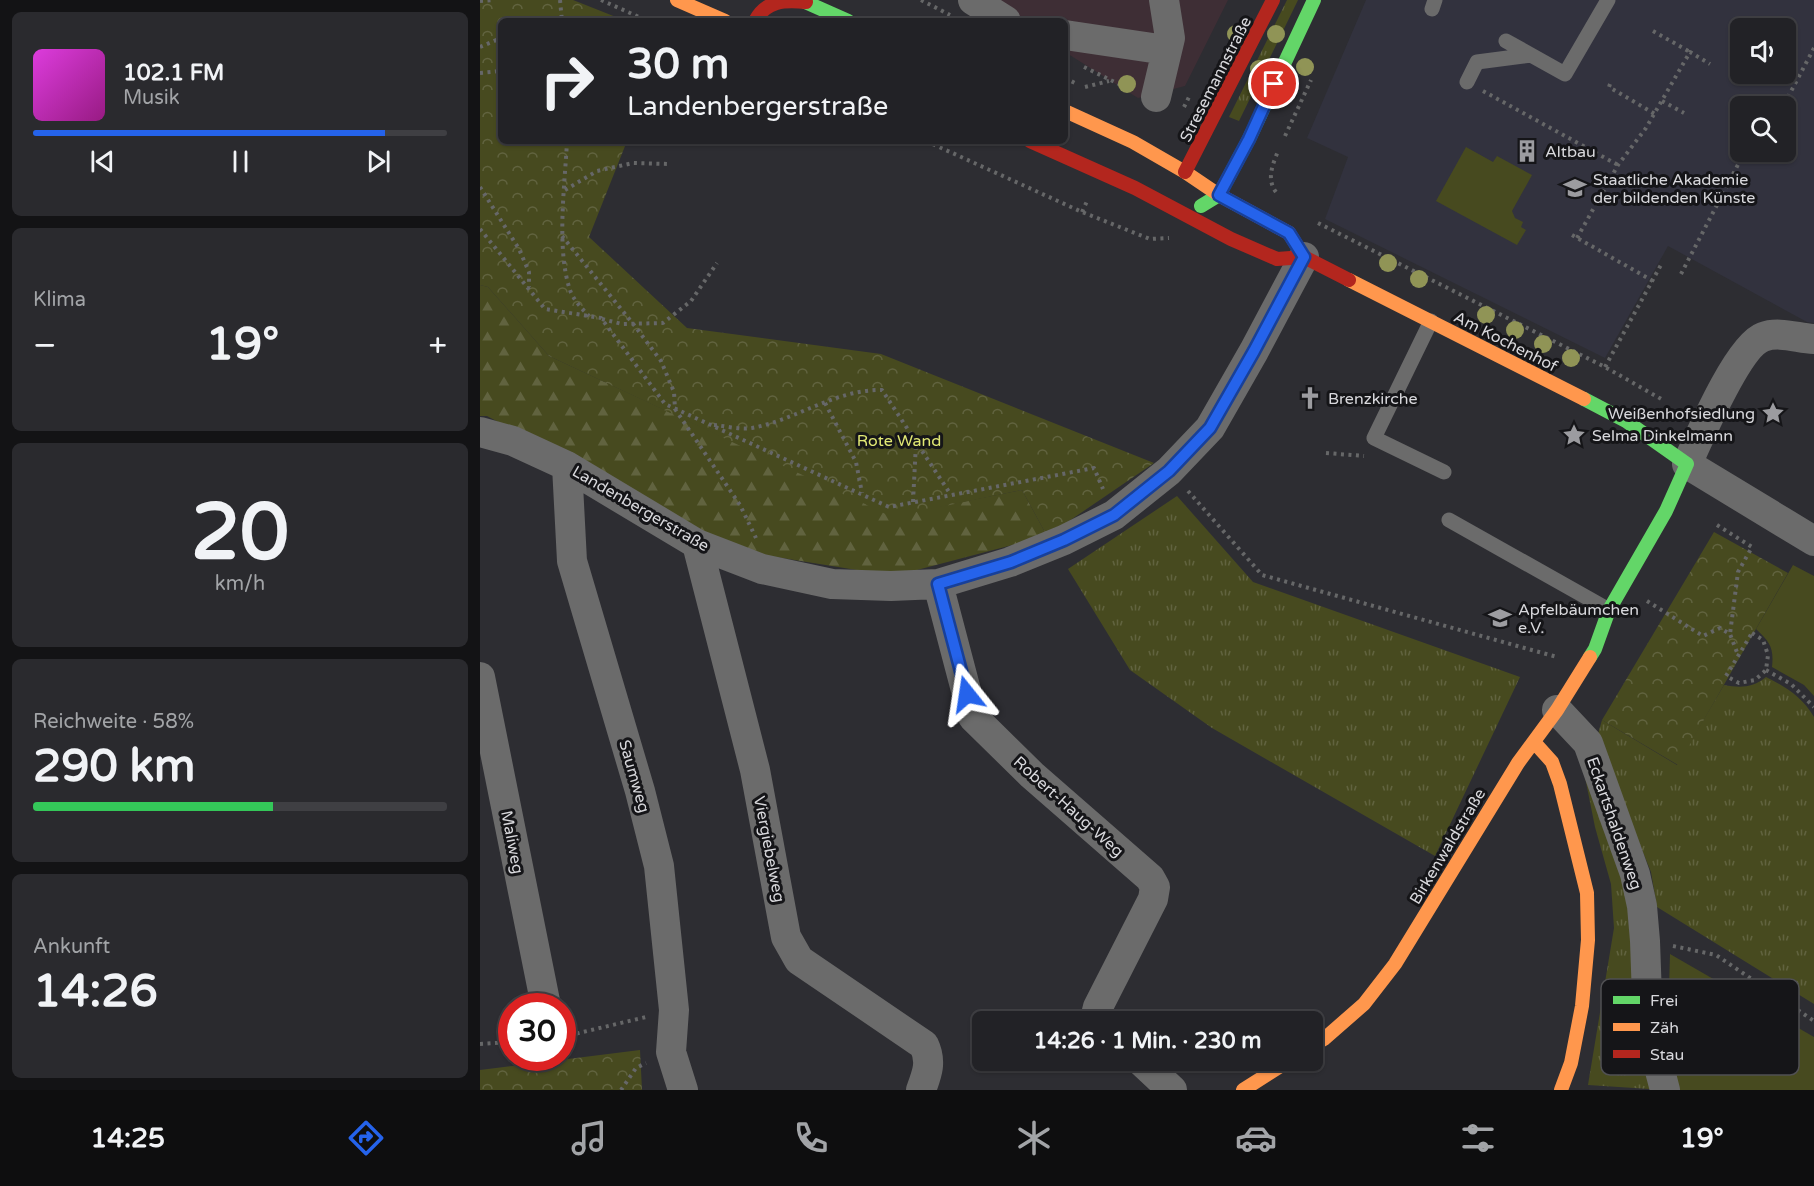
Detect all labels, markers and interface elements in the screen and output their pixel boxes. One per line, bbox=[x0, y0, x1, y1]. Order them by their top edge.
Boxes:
street label: Stresemannstraße bbox=[1176, 13, 1256, 146]
map controls bbox=[1730, 18, 1796, 162]
button: sound bbox=[1730, 18, 1796, 84]
text: 30 m bbox=[627, 39, 729, 90]
icon: right bbox=[528, 42, 606, 120]
pin bbox=[1248, 58, 1299, 109]
text: 102.1 FM bbox=[123, 60, 224, 86]
icon: arrive bbox=[1257, 67, 1290, 100]
text: Musik bbox=[123, 86, 180, 110]
text: Landenbergerstraße bbox=[627, 90, 888, 123]
button: search bbox=[1730, 96, 1796, 162]
building icon: Altbau bbox=[1514, 138, 1540, 164]
place label: Altbau bbox=[1545, 142, 1596, 162]
icon: previous bbox=[86, 145, 119, 178]
icon: pause bbox=[224, 145, 257, 178]
icon: next bbox=[362, 145, 395, 178]
place label: Staatliche Akademie der bildenden Künste bbox=[1593, 170, 1755, 208]
school or university icon: Staatliche Akademie der bildenden Künste bbox=[1562, 175, 1588, 201]
text: Klima bbox=[33, 288, 86, 312]
street label: Am Kochenhof bbox=[1450, 307, 1562, 377]
text: 19° bbox=[206, 318, 279, 372]
text: − bbox=[33, 326, 57, 365]
text: + bbox=[428, 326, 447, 365]
church icon: Brenzkirche bbox=[1297, 385, 1323, 411]
place label: Brenzkirche bbox=[1328, 389, 1418, 409]
place icon: Weißenhofsiedlung bbox=[1760, 400, 1786, 426]
place label: Weißenhofsiedlung bbox=[1608, 404, 1755, 424]
place icon: Selma Dinkelmann bbox=[1561, 422, 1587, 448]
place label: Selma Dinkelmann bbox=[1592, 426, 1733, 446]
park label: Rote Wand bbox=[857, 431, 941, 451]
street label: Landenbergerstraße bbox=[568, 462, 713, 556]
text: 20 bbox=[191, 486, 289, 580]
text: km/h bbox=[215, 572, 265, 596]
place label: Apfelbäumchen e.V. bbox=[1518, 600, 1639, 638]
school or university icon: Apfelbäumchen e.V. bbox=[1487, 605, 1513, 631]
position arrow bbox=[935, 662, 999, 726]
text: Reichweite · 58% bbox=[33, 710, 194, 734]
street label: Saumweg bbox=[614, 738, 654, 815]
text: 290 km bbox=[33, 740, 195, 794]
street label: Robert-Haug-Weg bbox=[1009, 752, 1127, 861]
street label: Eckartshaldenweg bbox=[1582, 754, 1646, 892]
street label: Birkenwaldstraße bbox=[1405, 785, 1490, 908]
street label: Viergiebelweg bbox=[749, 794, 789, 904]
street label: Maliweg bbox=[496, 809, 528, 876]
text: Ankunft bbox=[33, 935, 110, 959]
text: 14:26 bbox=[33, 965, 158, 1019]
legend bbox=[1601, 979, 1799, 1075]
text: Frei bbox=[1650, 991, 1678, 1011]
speed limit sign: 30 bbox=[498, 993, 576, 1071]
text: Zäh bbox=[1650, 1018, 1679, 1038]
text: 14:26 · 1 Min. · 230 m bbox=[1034, 1028, 1261, 1054]
text: Stau bbox=[1650, 1045, 1684, 1065]
icon: directions bbox=[345, 1117, 387, 1159]
icon: music bbox=[568, 1117, 610, 1159]
icon: phone bbox=[790, 1117, 832, 1159]
icon: climate bbox=[1013, 1117, 1055, 1159]
icon: car bbox=[1235, 1117, 1277, 1159]
icon: filters bbox=[1457, 1117, 1499, 1159]
text: 14:25 bbox=[90, 1122, 165, 1155]
text: 19° bbox=[1680, 1122, 1724, 1155]

